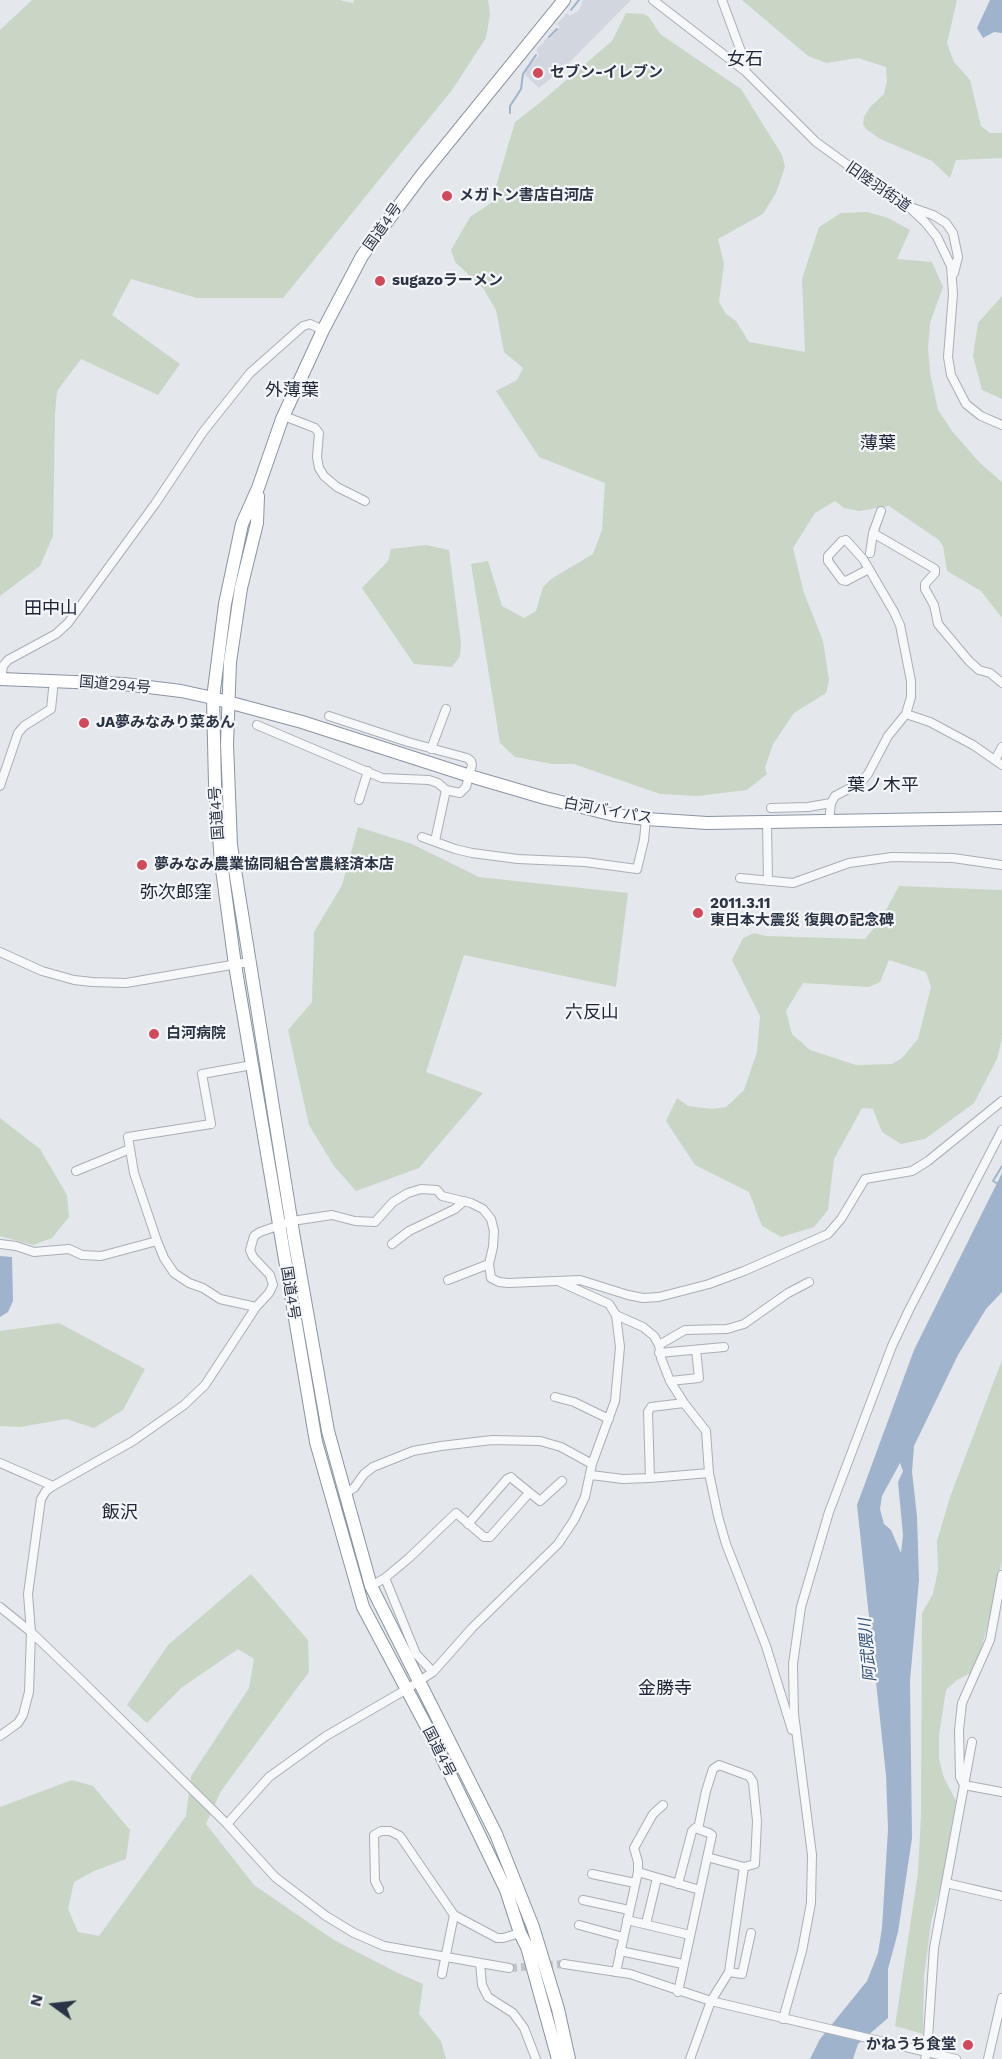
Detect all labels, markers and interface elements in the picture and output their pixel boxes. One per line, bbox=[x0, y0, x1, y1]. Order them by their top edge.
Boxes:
district label: 女石 bbox=[727, 49, 763, 71]
place label: セブン-イレブン bbox=[550, 64, 663, 82]
marker: セブン-イレブン bbox=[531, 66, 545, 80]
street label: 旧陸羽街道 bbox=[842, 158, 914, 216]
place label: メガトン書店白河店 bbox=[459, 187, 594, 205]
marker: メガトン書店白河店 bbox=[440, 189, 454, 203]
street label: 国道4号 bbox=[360, 200, 406, 254]
place label: sugazoラーメン bbox=[392, 272, 503, 290]
marker: sugazoラーメン bbox=[373, 274, 387, 288]
district label: 外薄葉 bbox=[265, 380, 319, 402]
district label: 薄葉 bbox=[860, 433, 896, 455]
district label: 田中山 bbox=[24, 598, 78, 620]
street label: 国道294号 bbox=[78, 673, 152, 697]
place label: JA夢みなみり菜あん bbox=[96, 714, 235, 732]
marker: JA夢みなみり菜あん bbox=[77, 716, 91, 730]
district label: 葉ノ木平 bbox=[847, 775, 919, 797]
street label: 国道4号 bbox=[206, 785, 228, 841]
street label: 白河バイパス bbox=[562, 794, 654, 828]
place label: 夢みなみ農業協同組合営農経済本店 bbox=[154, 856, 394, 874]
marker: 夢みなみ農業協同組合営農経済本店 bbox=[135, 858, 149, 872]
district label: 弥次郎窪 bbox=[140, 882, 212, 904]
place label: 2011.3.11 東日本大震災 復興の記念碑 bbox=[710, 895, 894, 930]
marker: 2011.3.11 東日本大震災 復興の記念碑 bbox=[691, 906, 705, 920]
district label: 六反山 bbox=[565, 1002, 619, 1024]
place label: 白河病院 bbox=[166, 1025, 226, 1043]
marker: 白河病院 bbox=[147, 1027, 161, 1041]
street label: 国道4号 bbox=[277, 1265, 303, 1321]
district label: 飯沢 bbox=[102, 1502, 138, 1524]
water label: 阿武隈川 bbox=[856, 1617, 880, 1683]
district label: 金勝寺 bbox=[638, 1678, 692, 1700]
street label: 国道4号 bbox=[419, 1724, 459, 1780]
north arrow bbox=[24, 1975, 84, 2035]
text: N bbox=[25, 1992, 47, 2008]
place label: かねうち食堂 bbox=[866, 2036, 956, 2054]
marker: かねうち食堂 bbox=[961, 2038, 975, 2052]

